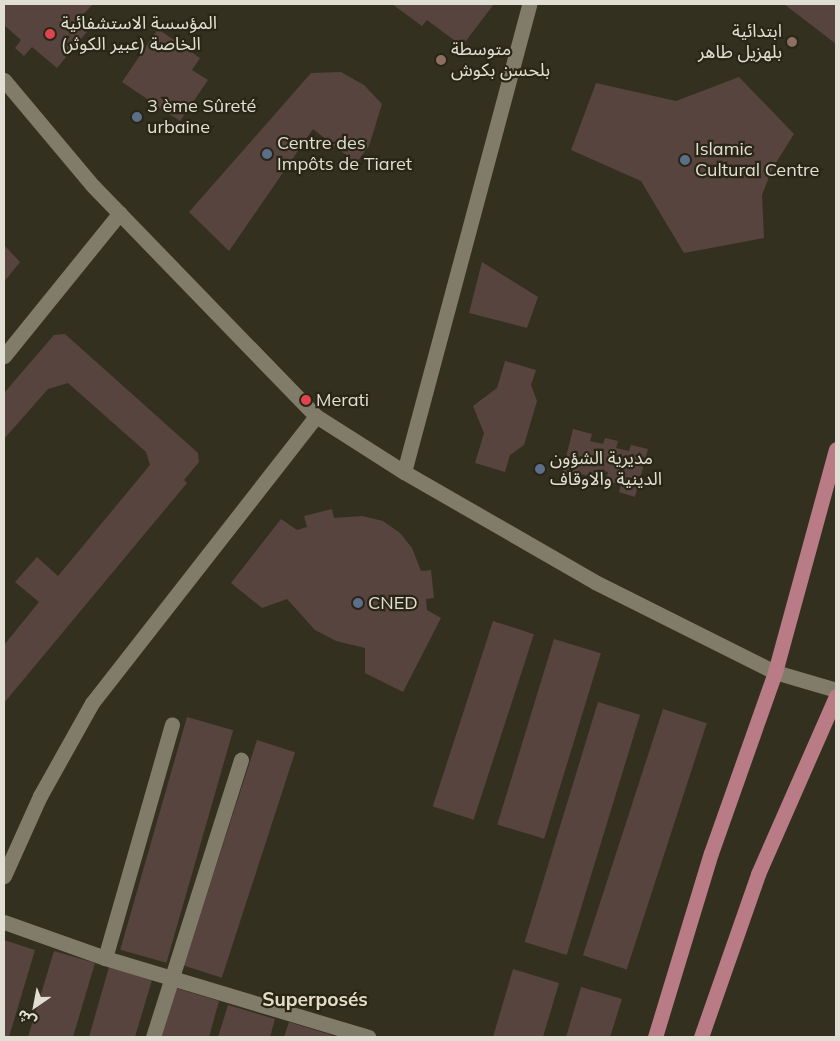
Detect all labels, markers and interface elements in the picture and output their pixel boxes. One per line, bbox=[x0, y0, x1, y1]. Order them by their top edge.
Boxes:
place label: المؤسسة الاستشفائية الخاصة (عبير الكوثر) bbox=[61, 13, 217, 56]
place label: ابتدائية بلهزيل طاهر bbox=[698, 21, 782, 64]
marker: المؤسسة الاستشفائية الخاصة (عبير الكوثر) bbox=[43, 27, 57, 41]
marker: ابتدائية بلهزيل طاهر bbox=[786, 36, 798, 48]
place label: متوسطة بلحسن بكوش bbox=[451, 39, 550, 82]
marker: متوسطة بلحسن بكوش bbox=[435, 54, 447, 66]
place label: 3 ème Sûreté urbaine bbox=[147, 96, 256, 138]
marker: 3 ème Sûreté urbaine bbox=[131, 111, 143, 123]
place label: Centre des Impôts de Tiaret bbox=[277, 133, 412, 176]
place label: Islamic Cultural Centre bbox=[695, 139, 819, 182]
marker: Centre des Impôts de Tiaret bbox=[261, 148, 273, 160]
marker: Islamic Cultural Centre bbox=[679, 154, 691, 166]
place label: Merati bbox=[316, 389, 369, 411]
marker: Merati bbox=[300, 394, 312, 406]
place label: مديرية الشؤون الدينية والاوقاف bbox=[550, 448, 662, 490]
marker: مديرية الشؤون الدينية والاوقاف bbox=[534, 463, 546, 475]
place label: CNED bbox=[368, 592, 418, 614]
marker: CNED bbox=[352, 597, 364, 609]
north arrow bbox=[10, 981, 60, 1031]
district label: Superposés bbox=[262, 989, 368, 1011]
text: ش bbox=[14, 1006, 40, 1031]

